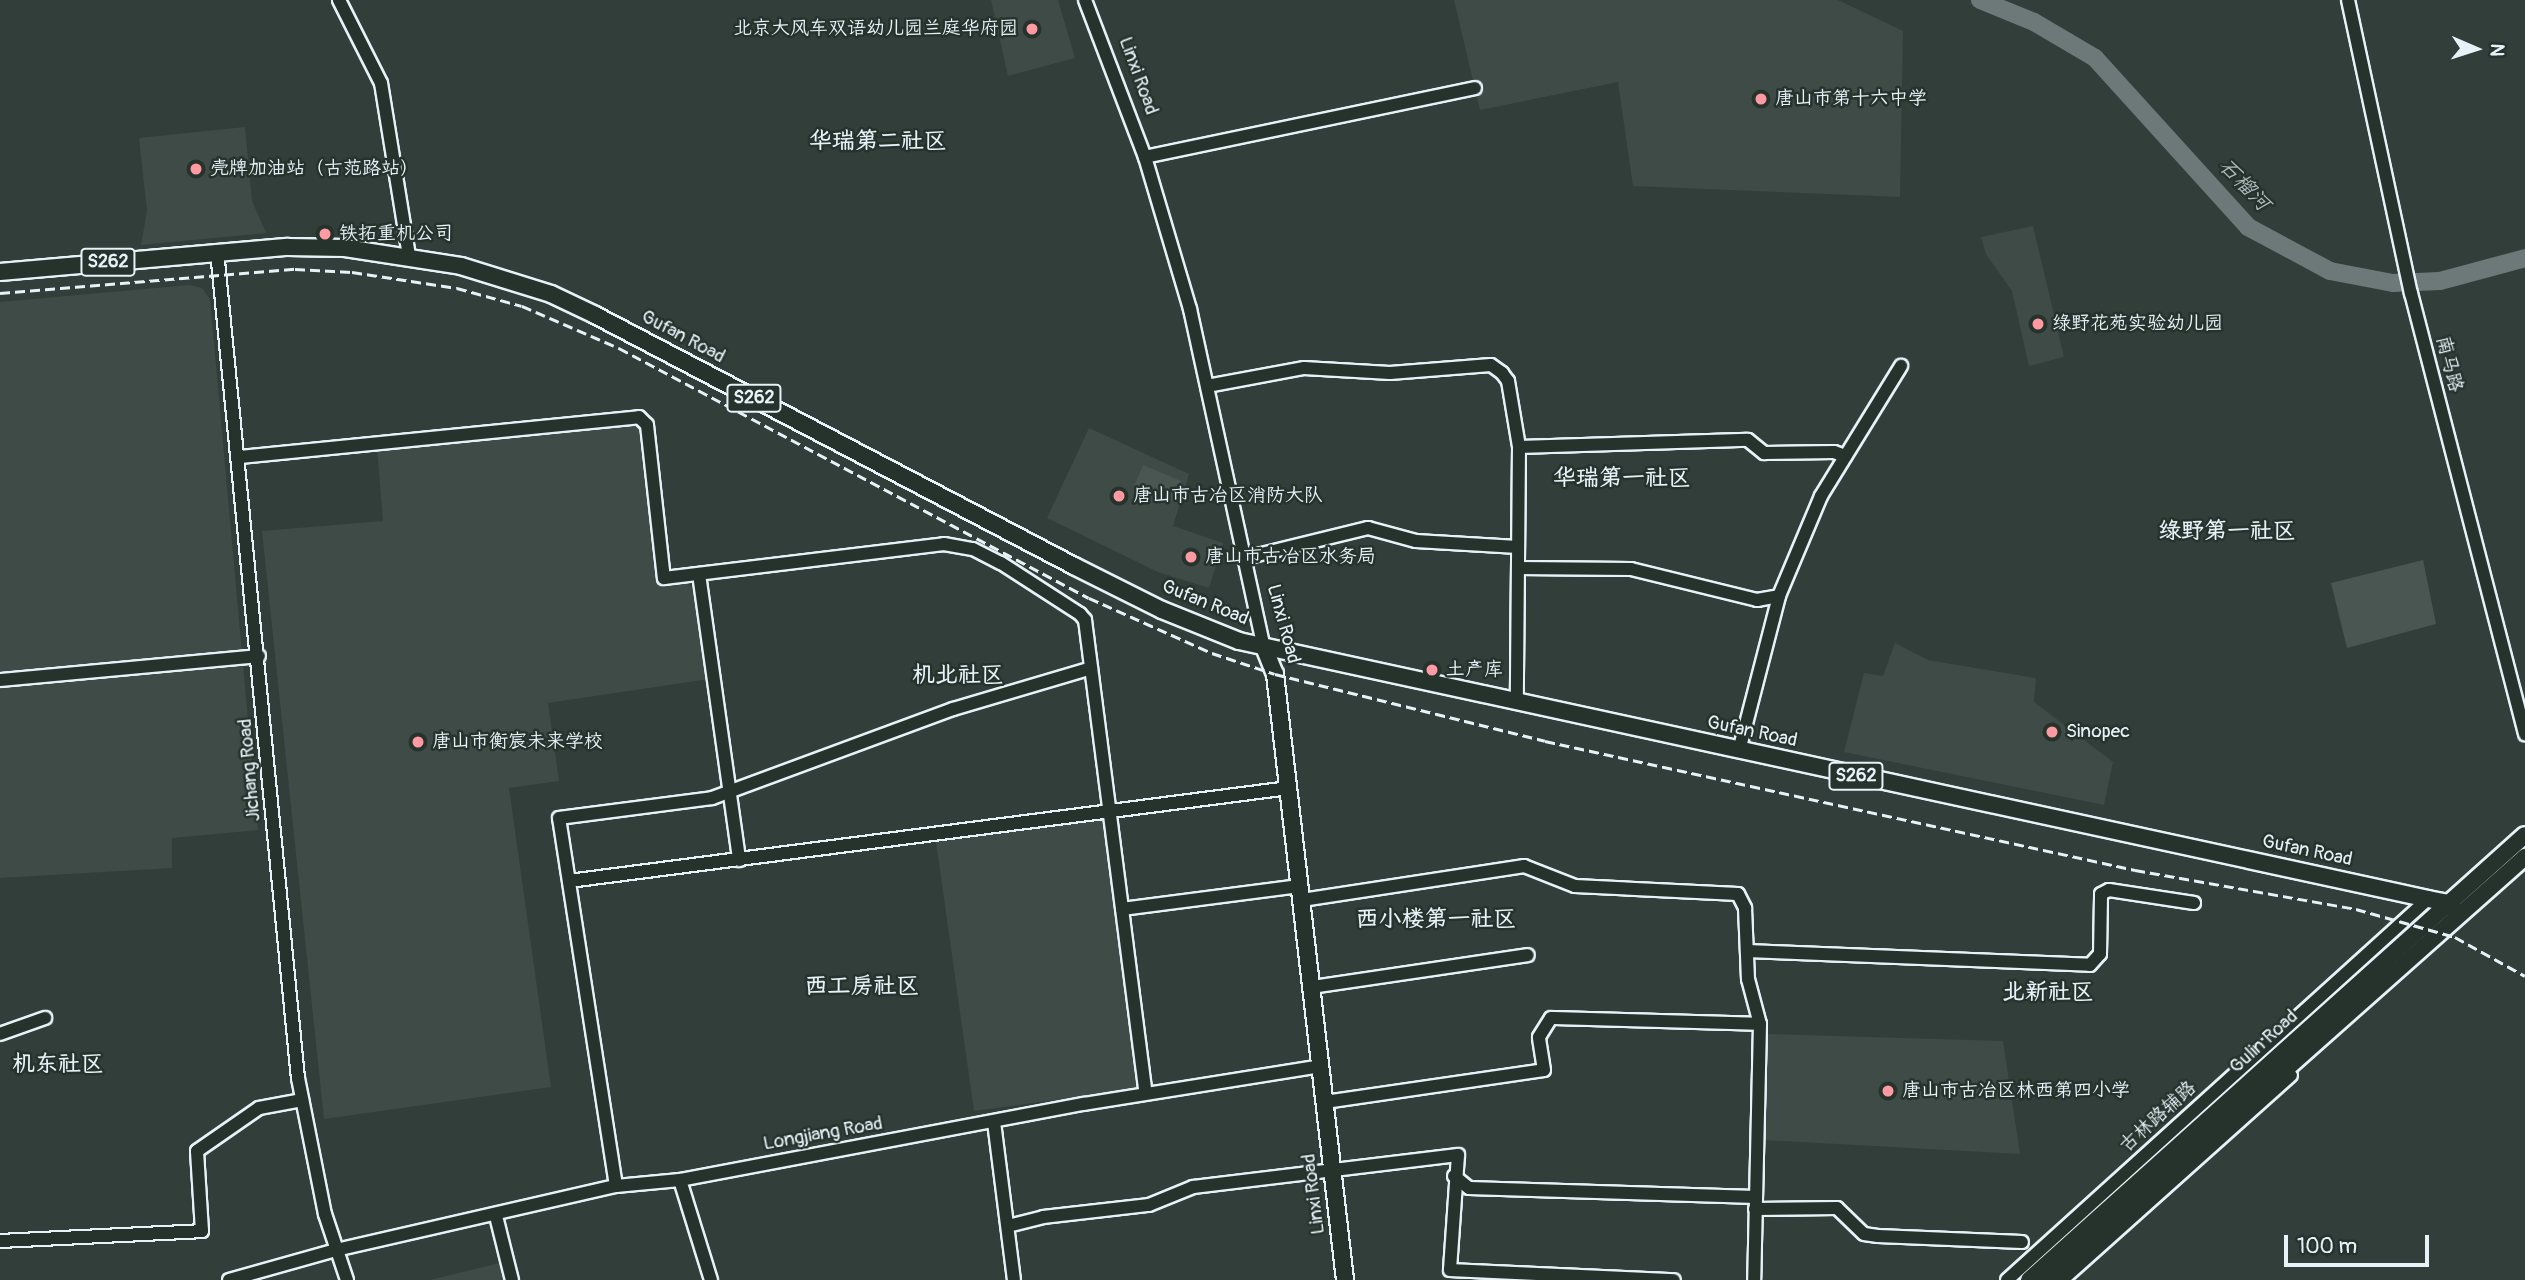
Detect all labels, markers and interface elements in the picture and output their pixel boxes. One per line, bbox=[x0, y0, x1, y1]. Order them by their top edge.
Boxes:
north arrow bbox=[2441, 14, 2511, 84]
place label: 北京大风车双语幼儿园兰庭华府园 bbox=[733, 18, 1018, 40]
marker: 北京大风车双语幼儿园兰庭华府园 bbox=[1024, 21, 1040, 37]
street label: Linxi Road bbox=[1113, 34, 1163, 118]
text: N bbox=[2485, 43, 2509, 57]
place label: 唐山市第十六中学 bbox=[1775, 88, 1927, 110]
marker: 唐山市第十六中学 bbox=[1753, 91, 1769, 107]
district label: 华瑞第二社区 bbox=[809, 127, 947, 155]
water label: 石榴河 bbox=[2213, 154, 2275, 216]
place label: 壳牌加油站（古范路站） bbox=[210, 158, 419, 180]
marker: 壳牌加油站（古范路站） bbox=[188, 161, 204, 177]
place label: 铁拓重机公司 bbox=[339, 223, 453, 245]
marker: 铁拓重机公司 bbox=[317, 226, 333, 242]
road number: S262 bbox=[80, 248, 136, 276]
street label: Gufan Road bbox=[637, 305, 729, 369]
place label: 绿野花苑实验幼儿园 bbox=[2052, 313, 2223, 335]
marker: 绿野花苑实验幼儿园 bbox=[2030, 316, 2046, 332]
street label: 南马路 bbox=[2431, 334, 2467, 394]
road number: S262 bbox=[726, 384, 782, 412]
district label: 华瑞第一社区 bbox=[1553, 464, 1691, 492]
place label: 唐山市古冶区消防大队 bbox=[1133, 485, 1323, 507]
marker: 唐山市古冶区消防大队 bbox=[1111, 488, 1127, 504]
district label: 绿野第一社区 bbox=[2158, 517, 2296, 545]
place label: 唐山市古冶区水务局 bbox=[1205, 546, 1376, 568]
marker: 唐山市古冶区水务局 bbox=[1183, 549, 1199, 565]
street label: Gufan Road bbox=[1158, 575, 1252, 631]
street label: Linxi Road bbox=[1262, 582, 1304, 666]
place label: 土产库 bbox=[1446, 659, 1503, 681]
district label: 机北社区 bbox=[912, 661, 1004, 689]
marker: 土产库 bbox=[1424, 662, 1440, 678]
street label: Gufan Road bbox=[1705, 711, 1799, 753]
street label: Jichang Road bbox=[234, 718, 266, 822]
place label: Sinopec bbox=[2066, 721, 2130, 743]
marker: Sinopec bbox=[2044, 724, 2060, 740]
place label: 唐山市衡宸未来学校 bbox=[432, 731, 603, 753]
marker: 唐山市衡宸未来学校 bbox=[410, 734, 426, 750]
road number: S262 bbox=[1828, 762, 1884, 790]
street label: Gufan Road bbox=[2260, 830, 2354, 872]
district label: 西小楼第一社区 bbox=[1356, 905, 1516, 933]
district label: 西工房社区 bbox=[805, 972, 919, 1000]
district label: 北新社区 bbox=[2002, 978, 2094, 1006]
street label: Gulin Road bbox=[2225, 1005, 2303, 1079]
district label: 机东社区 bbox=[12, 1050, 104, 1078]
street label: 古林路辅路 bbox=[2115, 1077, 2201, 1157]
place label: 唐山市古冶区林西第四小学 bbox=[1902, 1080, 2130, 1102]
marker: 唐山市古冶区林西第四小学 bbox=[1880, 1083, 1896, 1099]
street label: Longjiang Road bbox=[762, 1112, 884, 1156]
street label: Linxi Road bbox=[1298, 1152, 1330, 1236]
scale bar bbox=[2287, 1220, 2432, 1264]
text: 100 m bbox=[2297, 1233, 2357, 1260]

